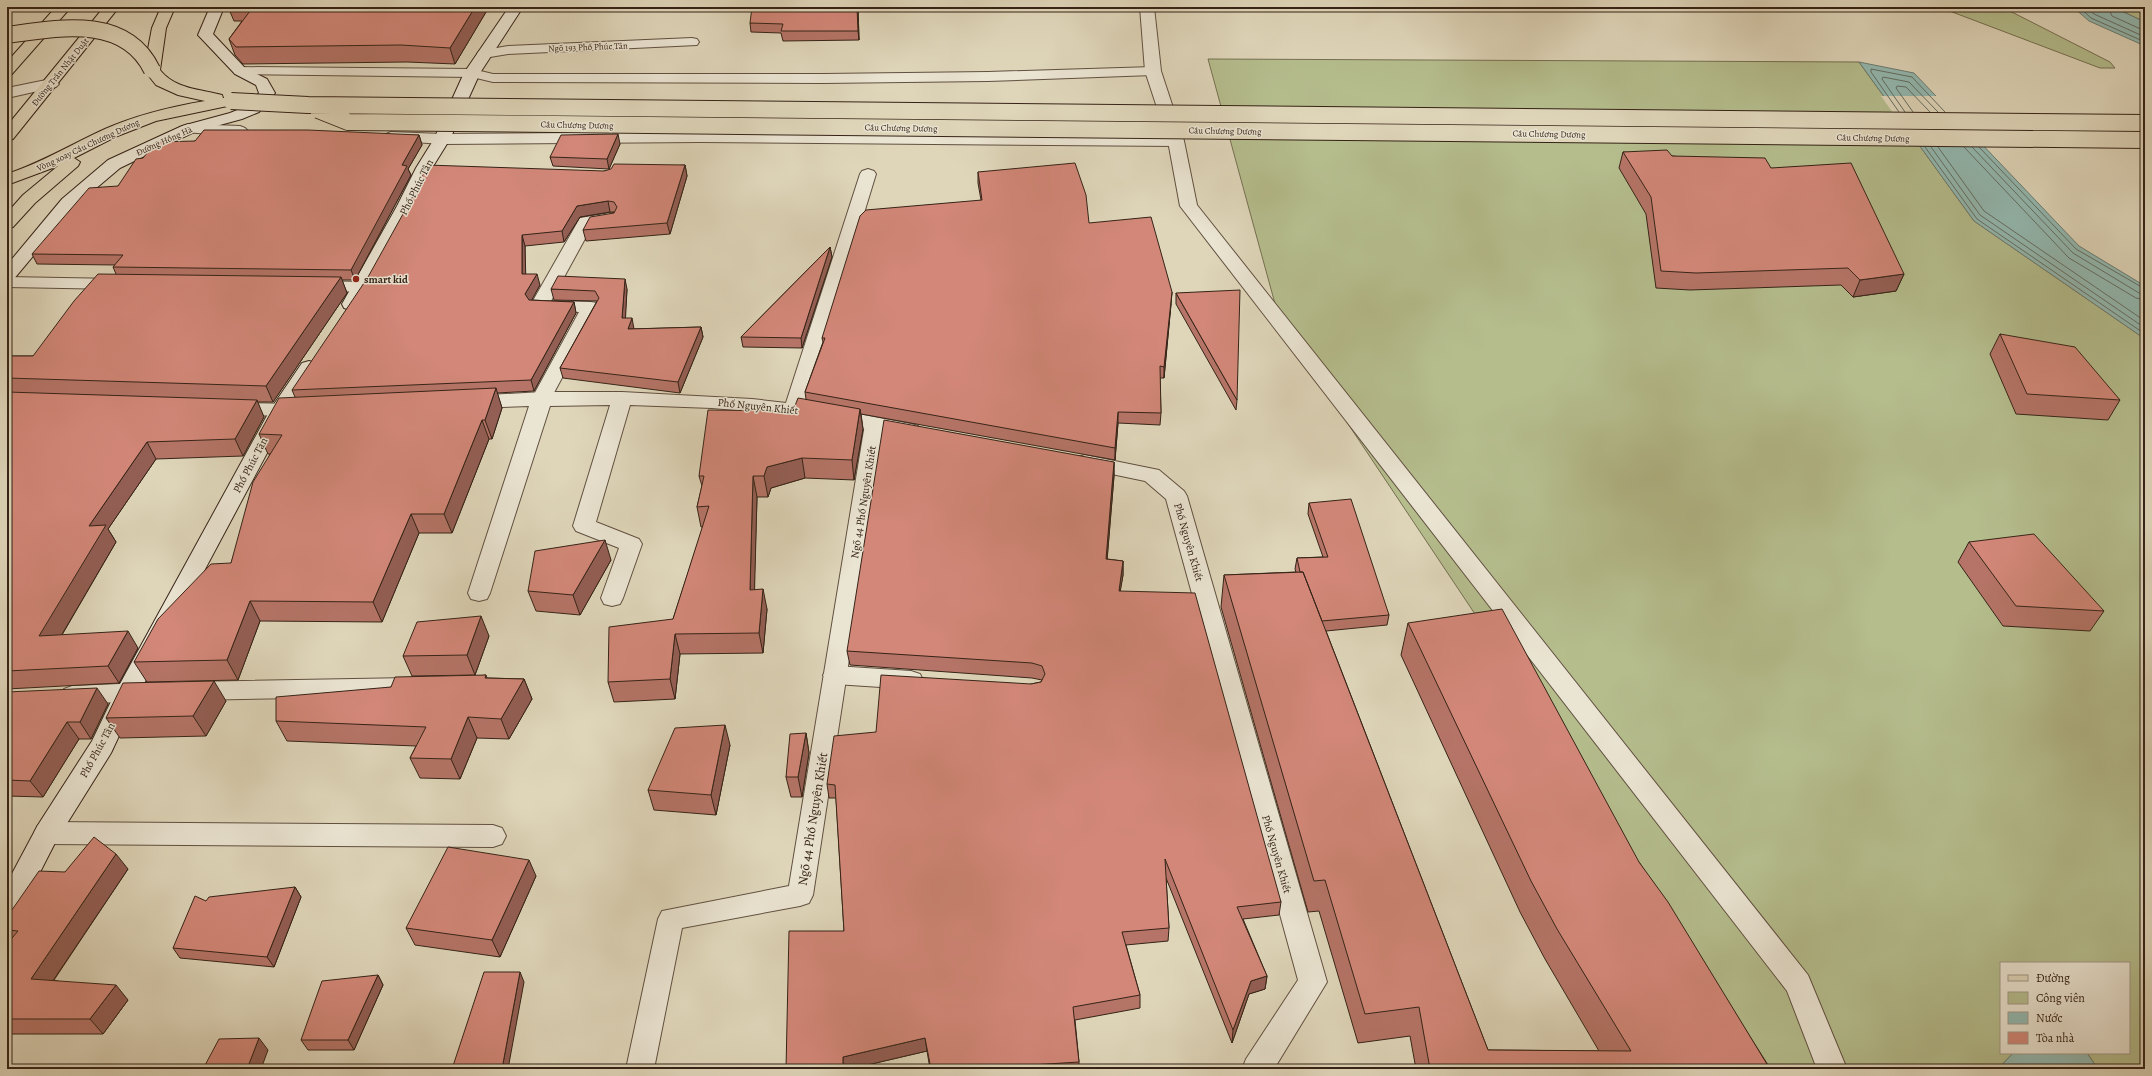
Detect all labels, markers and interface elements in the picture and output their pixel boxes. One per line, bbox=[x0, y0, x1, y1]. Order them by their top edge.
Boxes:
street label: Đường Trần Nhật Duật bbox=[29, 35, 91, 109]
street label: Ngõ 193 Phố Phúc Tân bbox=[548, 40, 628, 54]
street label: Vòng xoay Cầu Chương Dương bbox=[34, 116, 142, 175]
street label: Cầu Chương Dương bbox=[540, 118, 614, 132]
street label: Cầu Chương Dương bbox=[864, 121, 938, 135]
street label: Đường Hồng Hà bbox=[134, 123, 195, 159]
street label: Cầu Chương Dương bbox=[1188, 124, 1262, 138]
street label: Cầu Chương Dương bbox=[1512, 127, 1586, 141]
street label: Cầu Chương Dương bbox=[1836, 131, 1910, 145]
street label: Phố Phúc Tân bbox=[396, 157, 437, 218]
place label: smart kid bbox=[364, 272, 408, 287]
marker: smart kid bbox=[351, 274, 361, 284]
street label: Phố Nguyên Khiết bbox=[717, 395, 799, 418]
street label: Phố Phúc Tân bbox=[230, 435, 271, 496]
street label: Ngõ 44 Phố Nguyên Khiết bbox=[847, 444, 880, 560]
street label: Phố Nguyên Khiết bbox=[1170, 501, 1207, 584]
street label: Phố Phúc Tân bbox=[76, 720, 119, 781]
street label: Ngõ 44 Phố Nguyên Khiết bbox=[794, 750, 832, 887]
street label: Phố Nguyên Khiết bbox=[1258, 813, 1295, 896]
legend bbox=[2000, 962, 2130, 1054]
text: Đường bbox=[2036, 970, 2070, 986]
text: Công viên bbox=[2036, 990, 2085, 1006]
text: Nước bbox=[2036, 1010, 2063, 1026]
text: Tòa nhà bbox=[2036, 1030, 2075, 1046]

